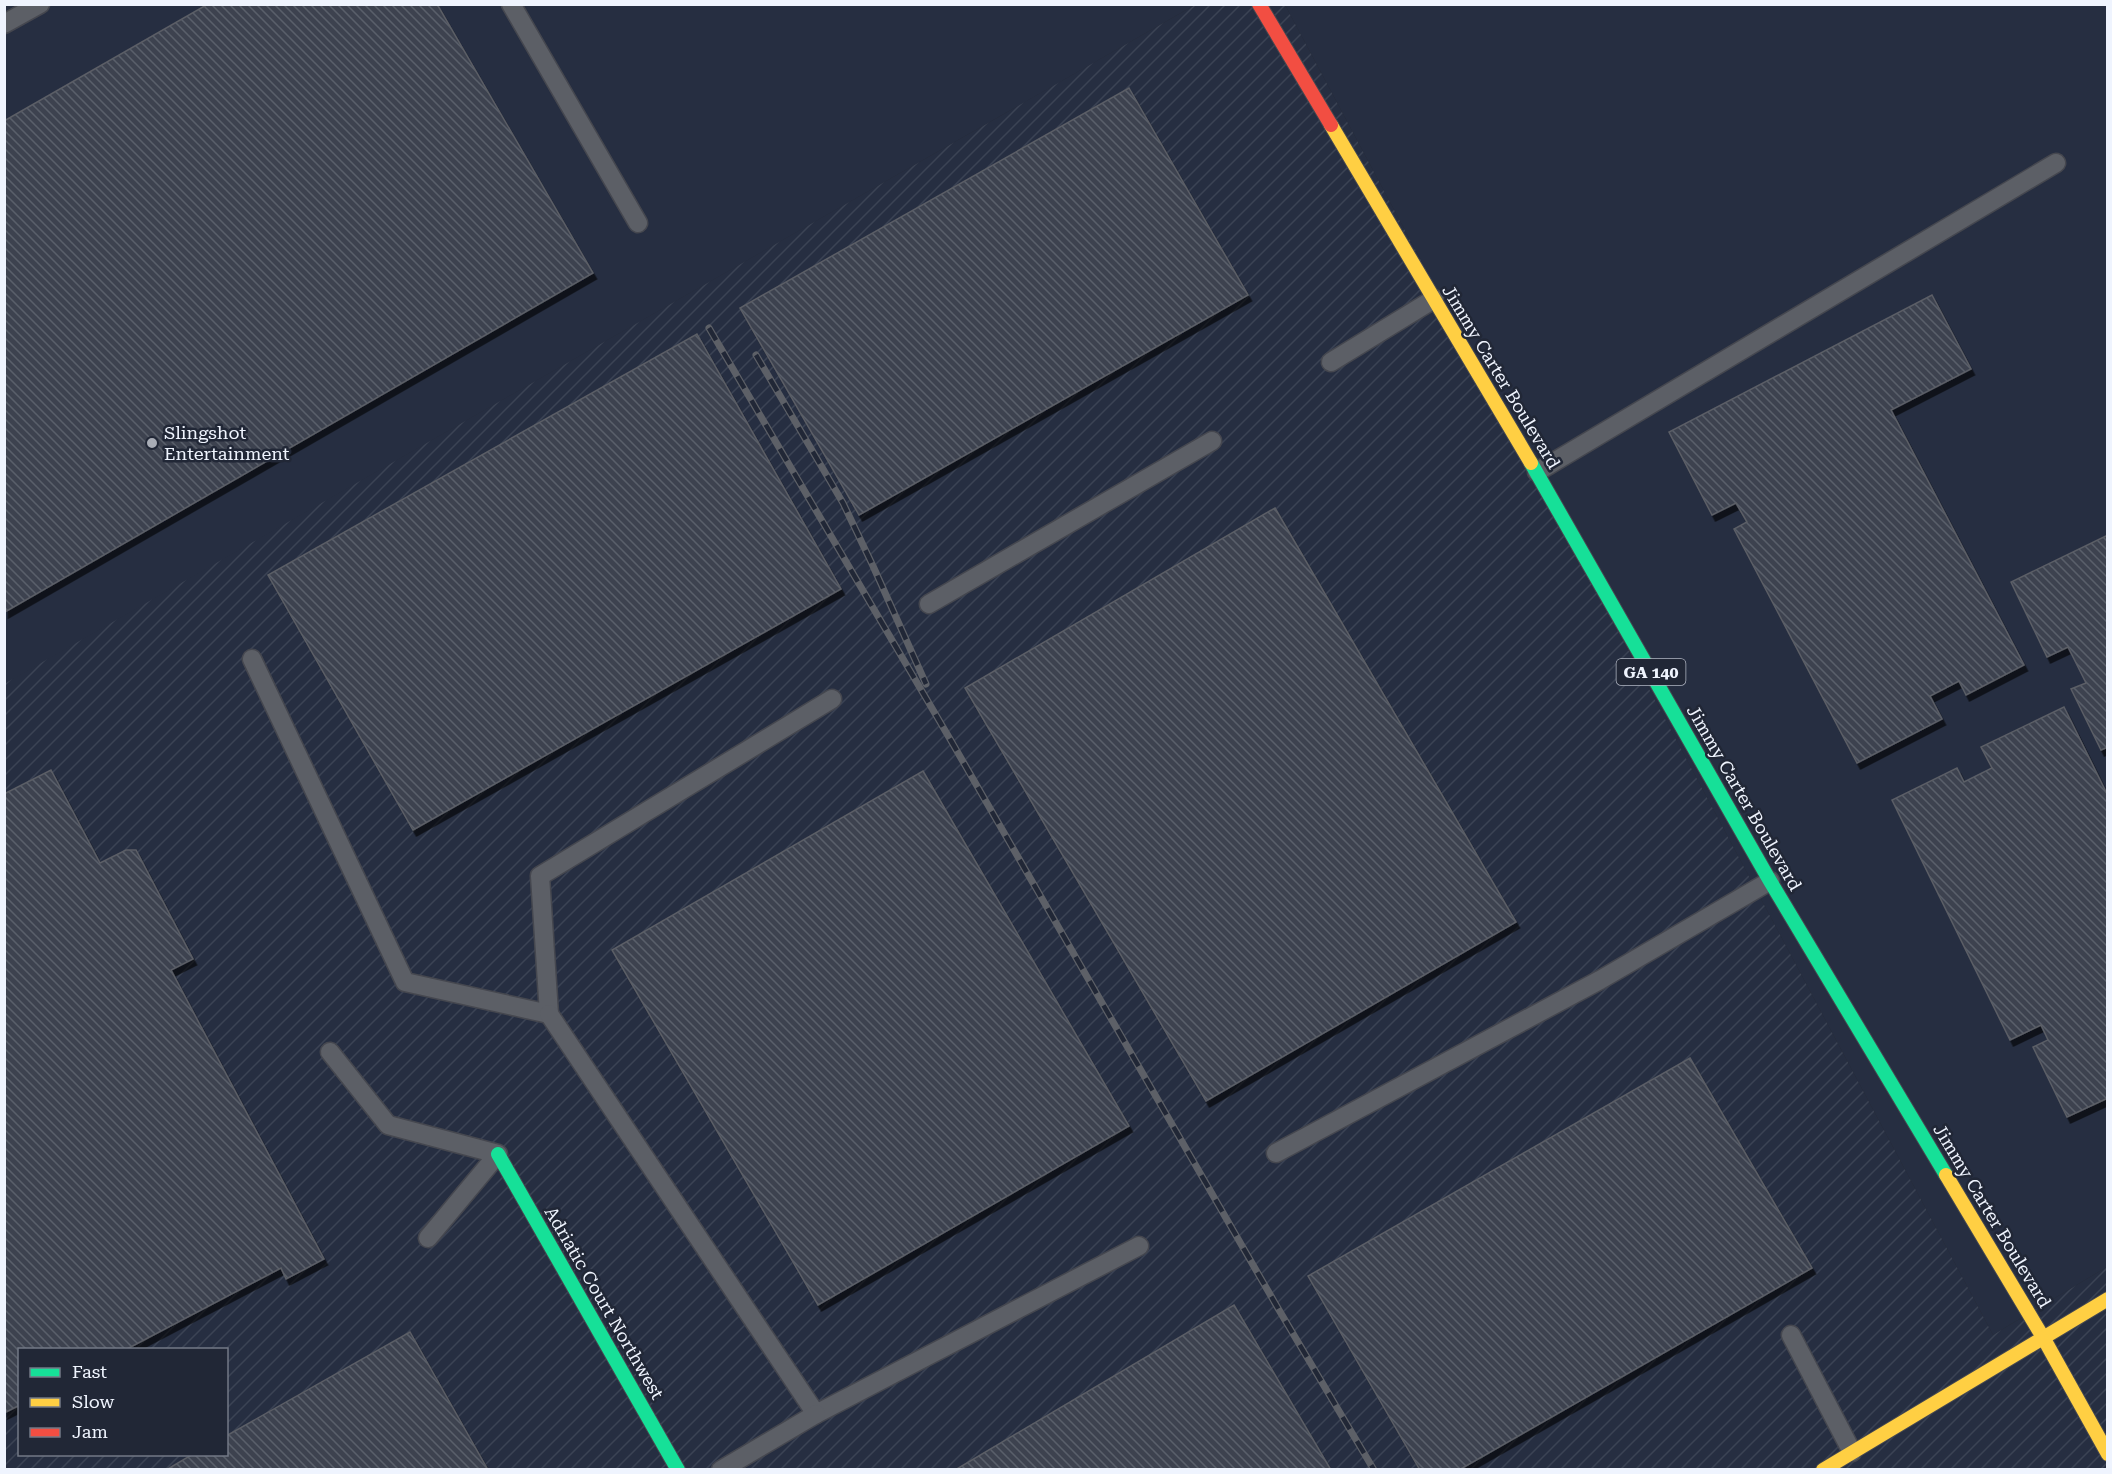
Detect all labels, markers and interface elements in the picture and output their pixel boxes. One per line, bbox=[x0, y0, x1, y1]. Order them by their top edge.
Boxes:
street label: Jimmy Carter Boulevard bbox=[1438, 281, 1565, 473]
place label: Slingshot Entertainment bbox=[164, 422, 290, 464]
marker: Slingshot Entertainment bbox=[145, 436, 159, 450]
road number: GA 140 bbox=[1616, 659, 1686, 685]
street label: Jimmy Carter Boulevard bbox=[1683, 701, 1806, 895]
street label: Jimmy Carter Boulevard bbox=[1929, 1120, 2056, 1312]
street label: Adriatic Court Northwest bbox=[541, 1203, 668, 1403]
legend bbox=[18, 1348, 228, 1456]
text: Fast bbox=[72, 1361, 107, 1382]
text: Slow bbox=[72, 1391, 114, 1412]
text: Jam bbox=[72, 1421, 108, 1442]

